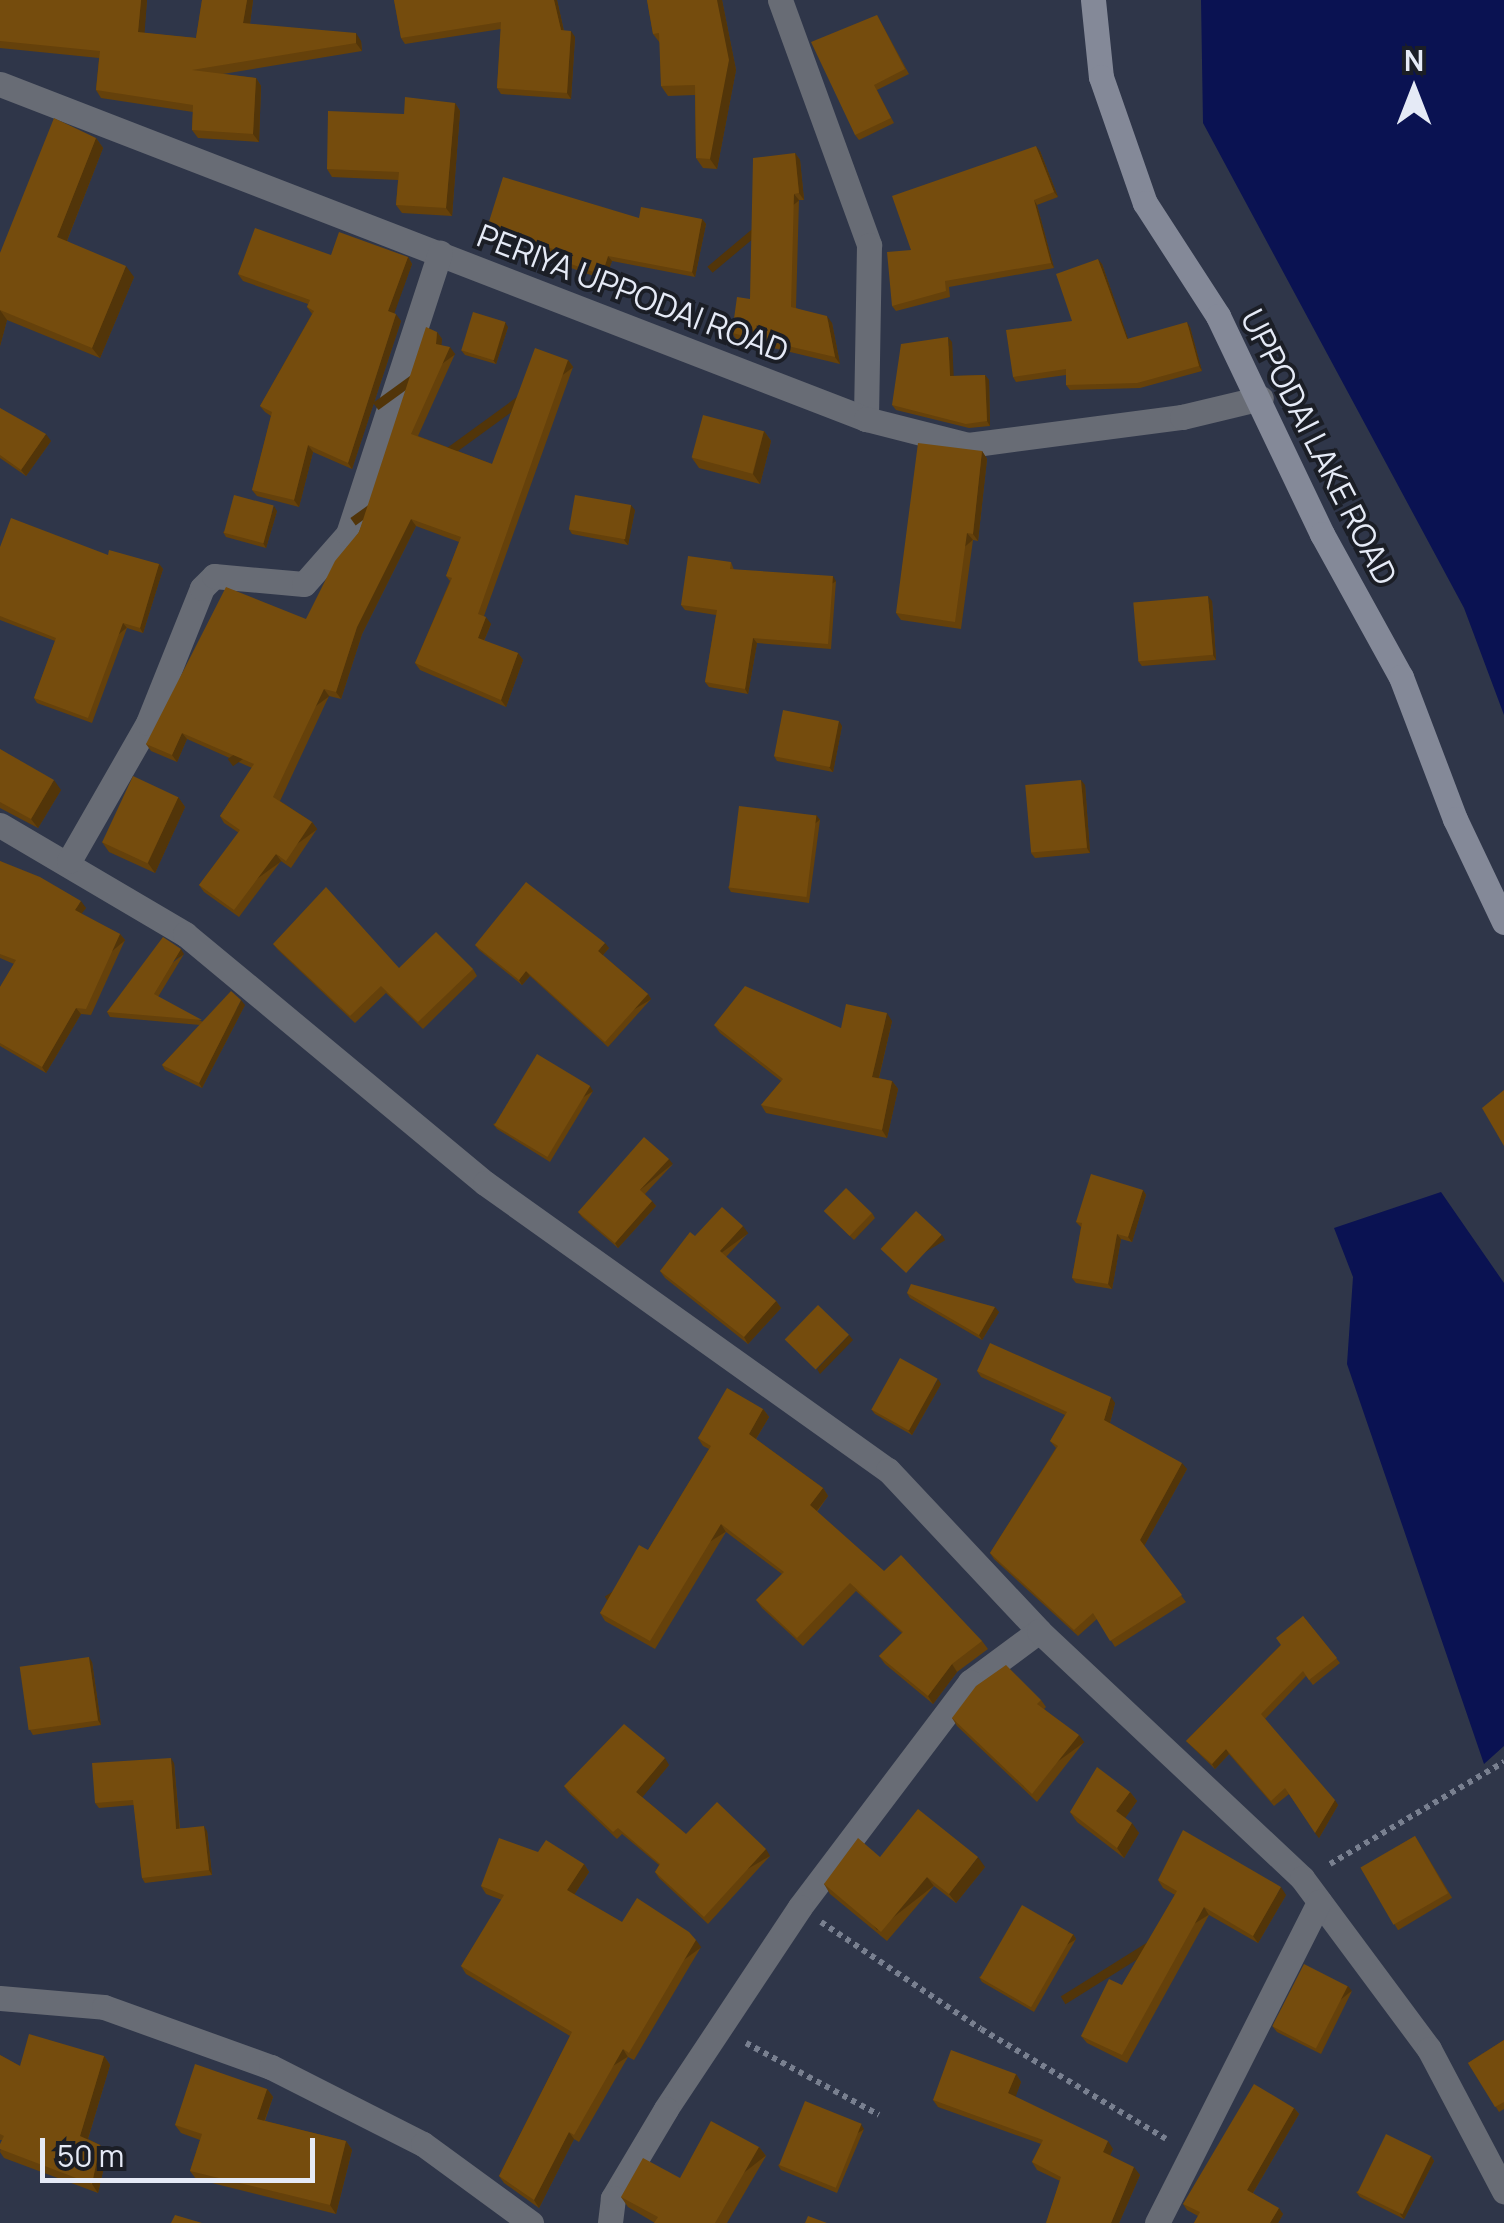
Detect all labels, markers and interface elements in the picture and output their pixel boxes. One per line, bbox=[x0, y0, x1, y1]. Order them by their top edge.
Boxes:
north arrow bbox=[1364, 40, 1464, 140]
text: N bbox=[1404, 41, 1424, 79]
street label: PERIYA UPPODAI ROAD bbox=[472, 216, 794, 370]
street label: UPPODAI LAKE ROAD bbox=[1233, 303, 1405, 591]
scale bar bbox=[45, 2118, 320, 2180]
text: 50 m bbox=[57, 2135, 124, 2176]

